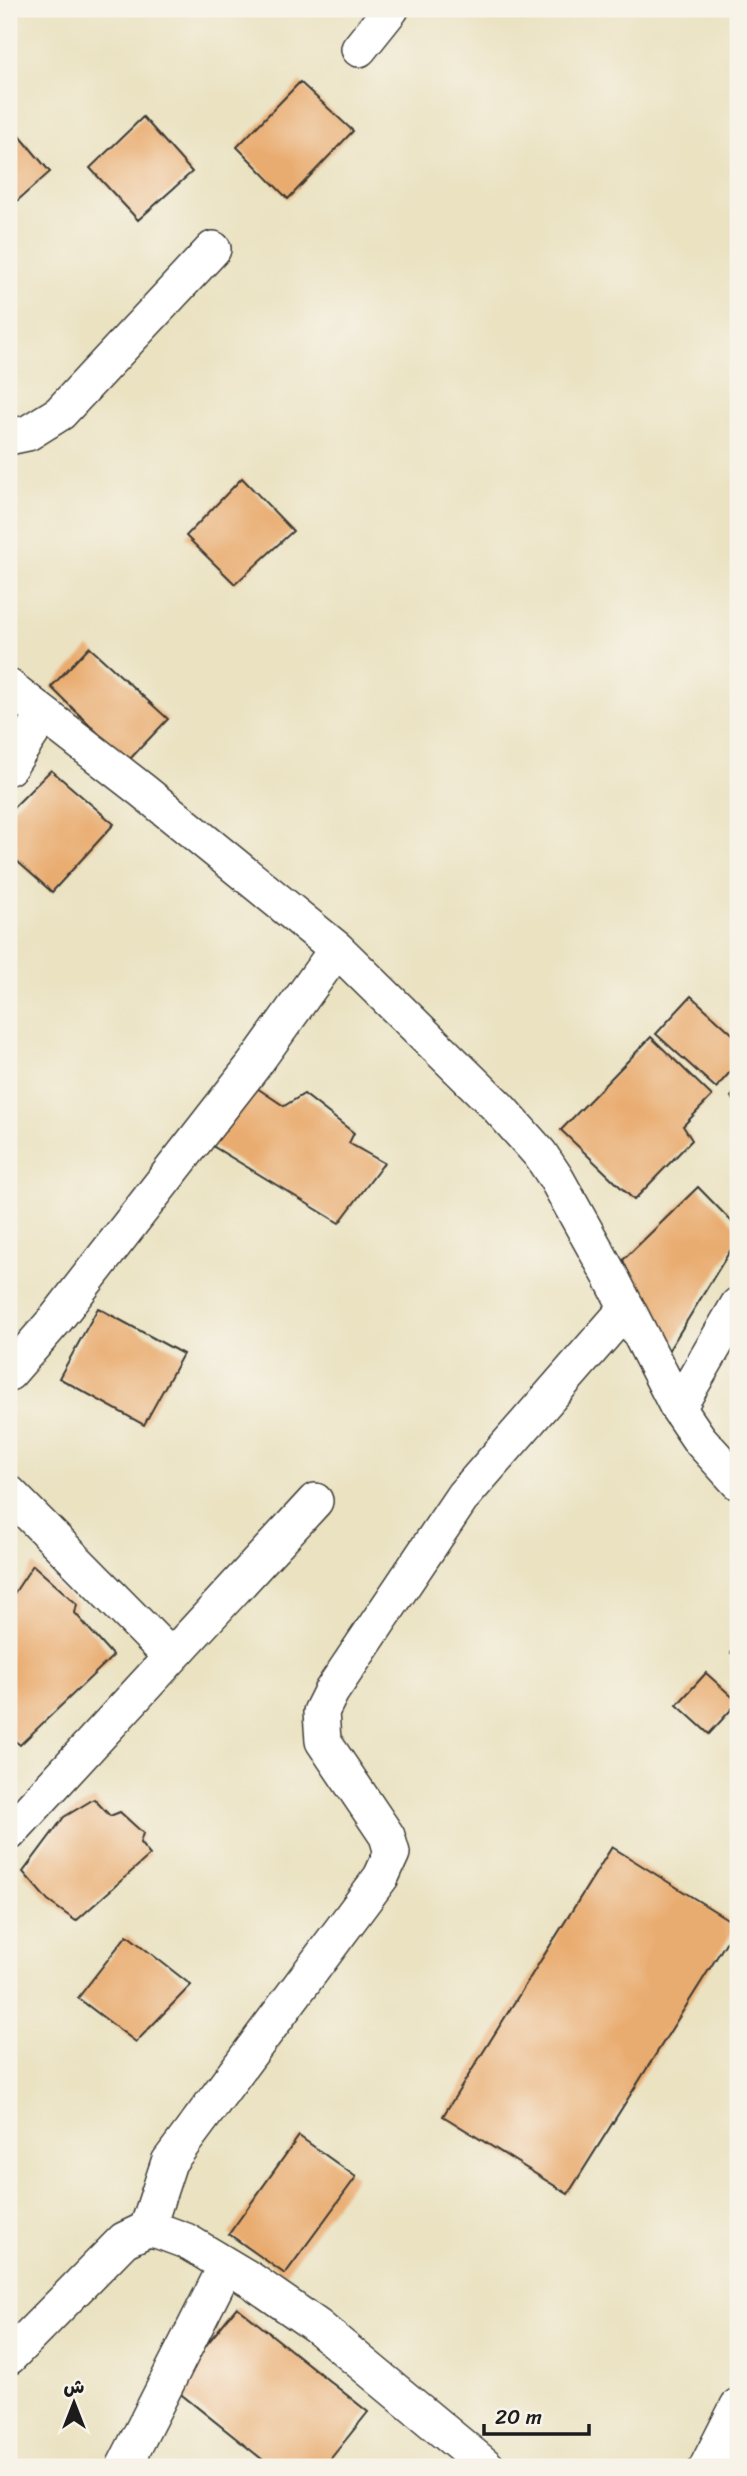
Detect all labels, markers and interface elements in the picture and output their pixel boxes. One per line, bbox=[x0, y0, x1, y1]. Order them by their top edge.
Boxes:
north arrow bbox=[38, 2368, 108, 2438]
text: ش bbox=[64, 2370, 85, 2403]
scale bar bbox=[484, 2392, 590, 2436]
text: 20 m bbox=[495, 2398, 542, 2436]

